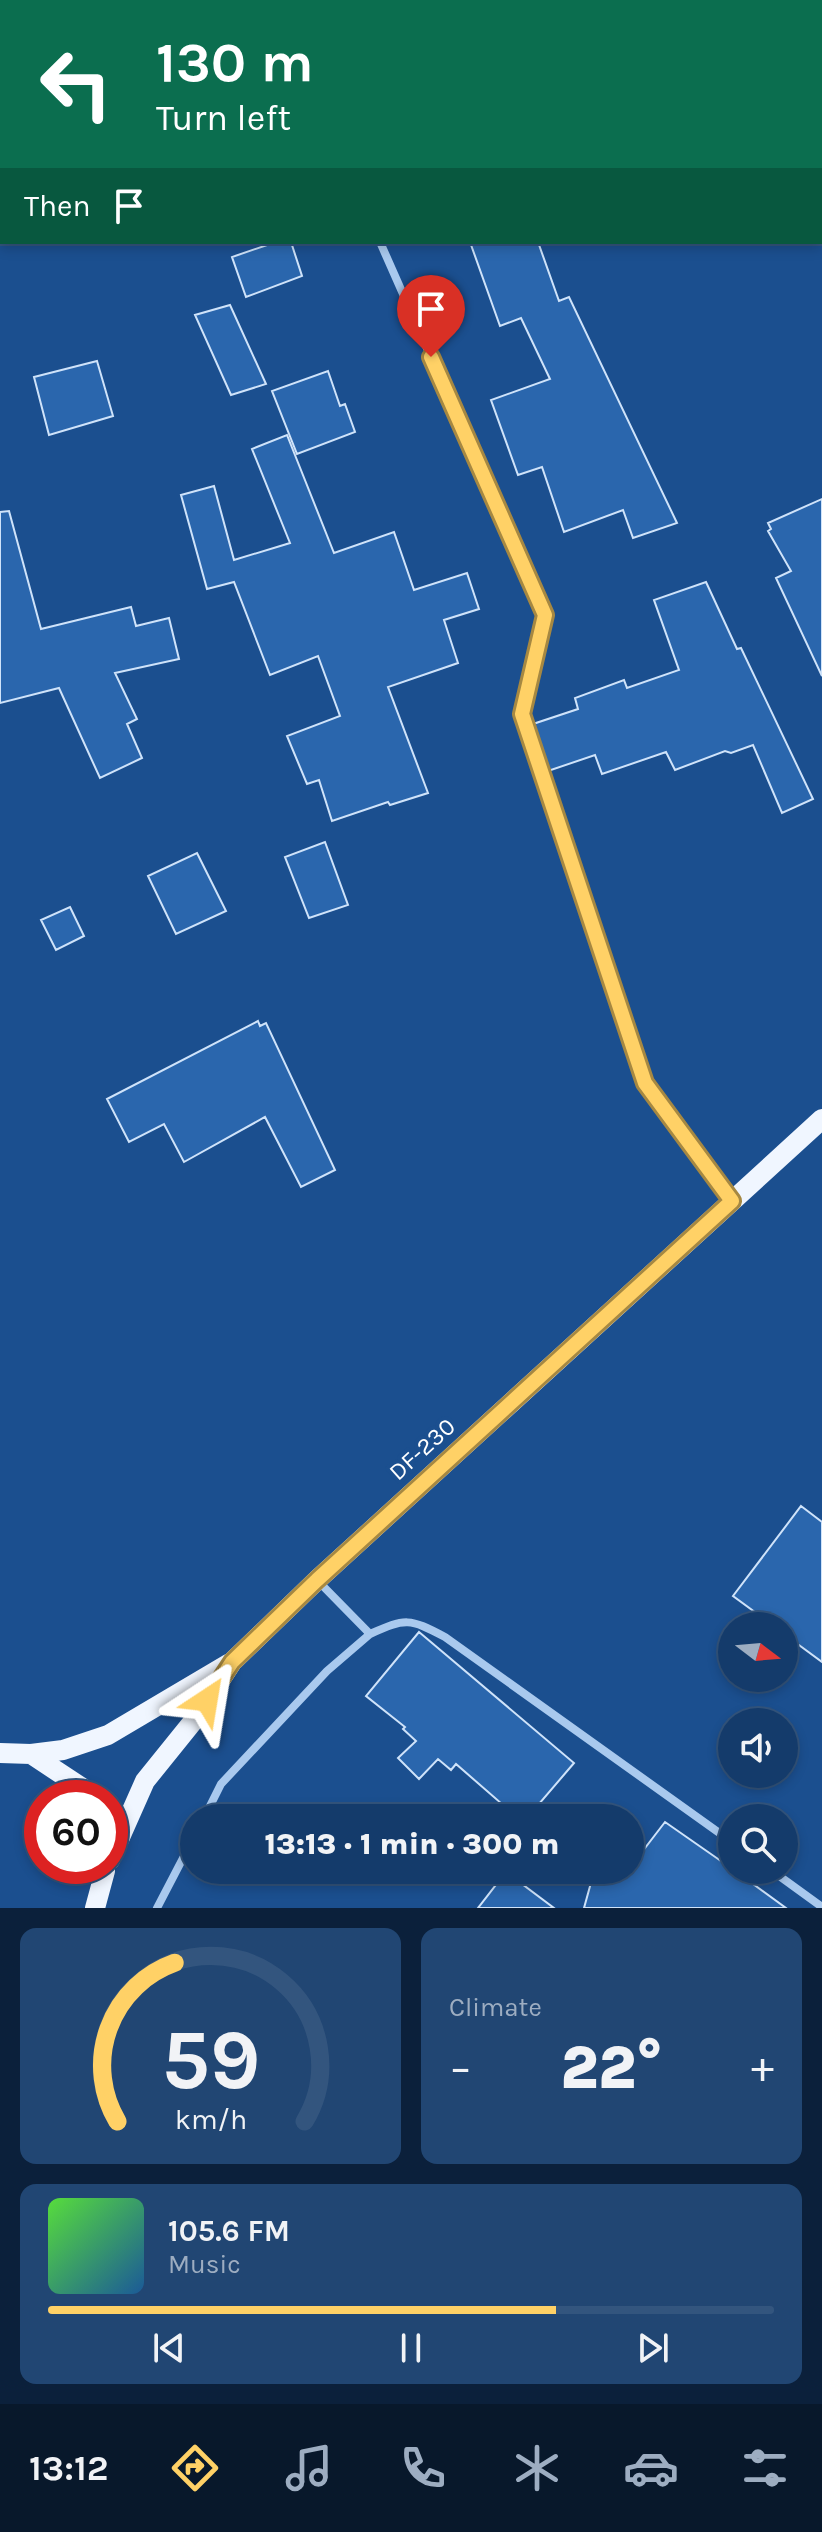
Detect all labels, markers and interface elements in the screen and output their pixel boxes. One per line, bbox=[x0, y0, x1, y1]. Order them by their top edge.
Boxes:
text: 130 m bbox=[156, 30, 314, 95]
icon: left bbox=[24, 32, 128, 136]
text: Turn left bbox=[156, 97, 291, 139]
icon: arrive bbox=[107, 184, 151, 228]
text: Then bbox=[24, 188, 91, 224]
pin bbox=[397, 275, 465, 357]
icon: arrive bbox=[409, 287, 453, 331]
street label: DF-230 bbox=[383, 1412, 461, 1486]
north arrow bbox=[718, 1612, 798, 1692]
map controls bbox=[718, 1612, 798, 1884]
position arrow bbox=[165, 1658, 249, 1742]
button: sound bbox=[718, 1708, 798, 1788]
speed limit sign: 60 bbox=[24, 1780, 128, 1884]
button: search bbox=[718, 1804, 798, 1884]
text: 13:13 · 1 min · 300 m bbox=[265, 1826, 559, 1862]
text: Climate bbox=[449, 1992, 542, 2023]
text: 59 bbox=[161, 2012, 260, 2109]
text: 22° bbox=[560, 2033, 663, 2103]
text: − bbox=[449, 2042, 472, 2093]
text: + bbox=[751, 2042, 774, 2093]
text: km/h bbox=[174, 2103, 247, 2136]
text: 105.6 FM bbox=[168, 2213, 290, 2249]
text: Music bbox=[168, 2249, 241, 2280]
icon: previous bbox=[147, 2326, 191, 2370]
icon: pause bbox=[389, 2326, 433, 2370]
icon: next bbox=[631, 2326, 675, 2370]
icon: directions bbox=[167, 2440, 223, 2496]
icon: music bbox=[281, 2440, 337, 2496]
icon: phone bbox=[395, 2440, 451, 2496]
icon: climate bbox=[509, 2440, 565, 2496]
icon: car bbox=[623, 2440, 679, 2496]
icon: filters bbox=[737, 2440, 793, 2496]
text: 13:12 bbox=[29, 2447, 109, 2489]

